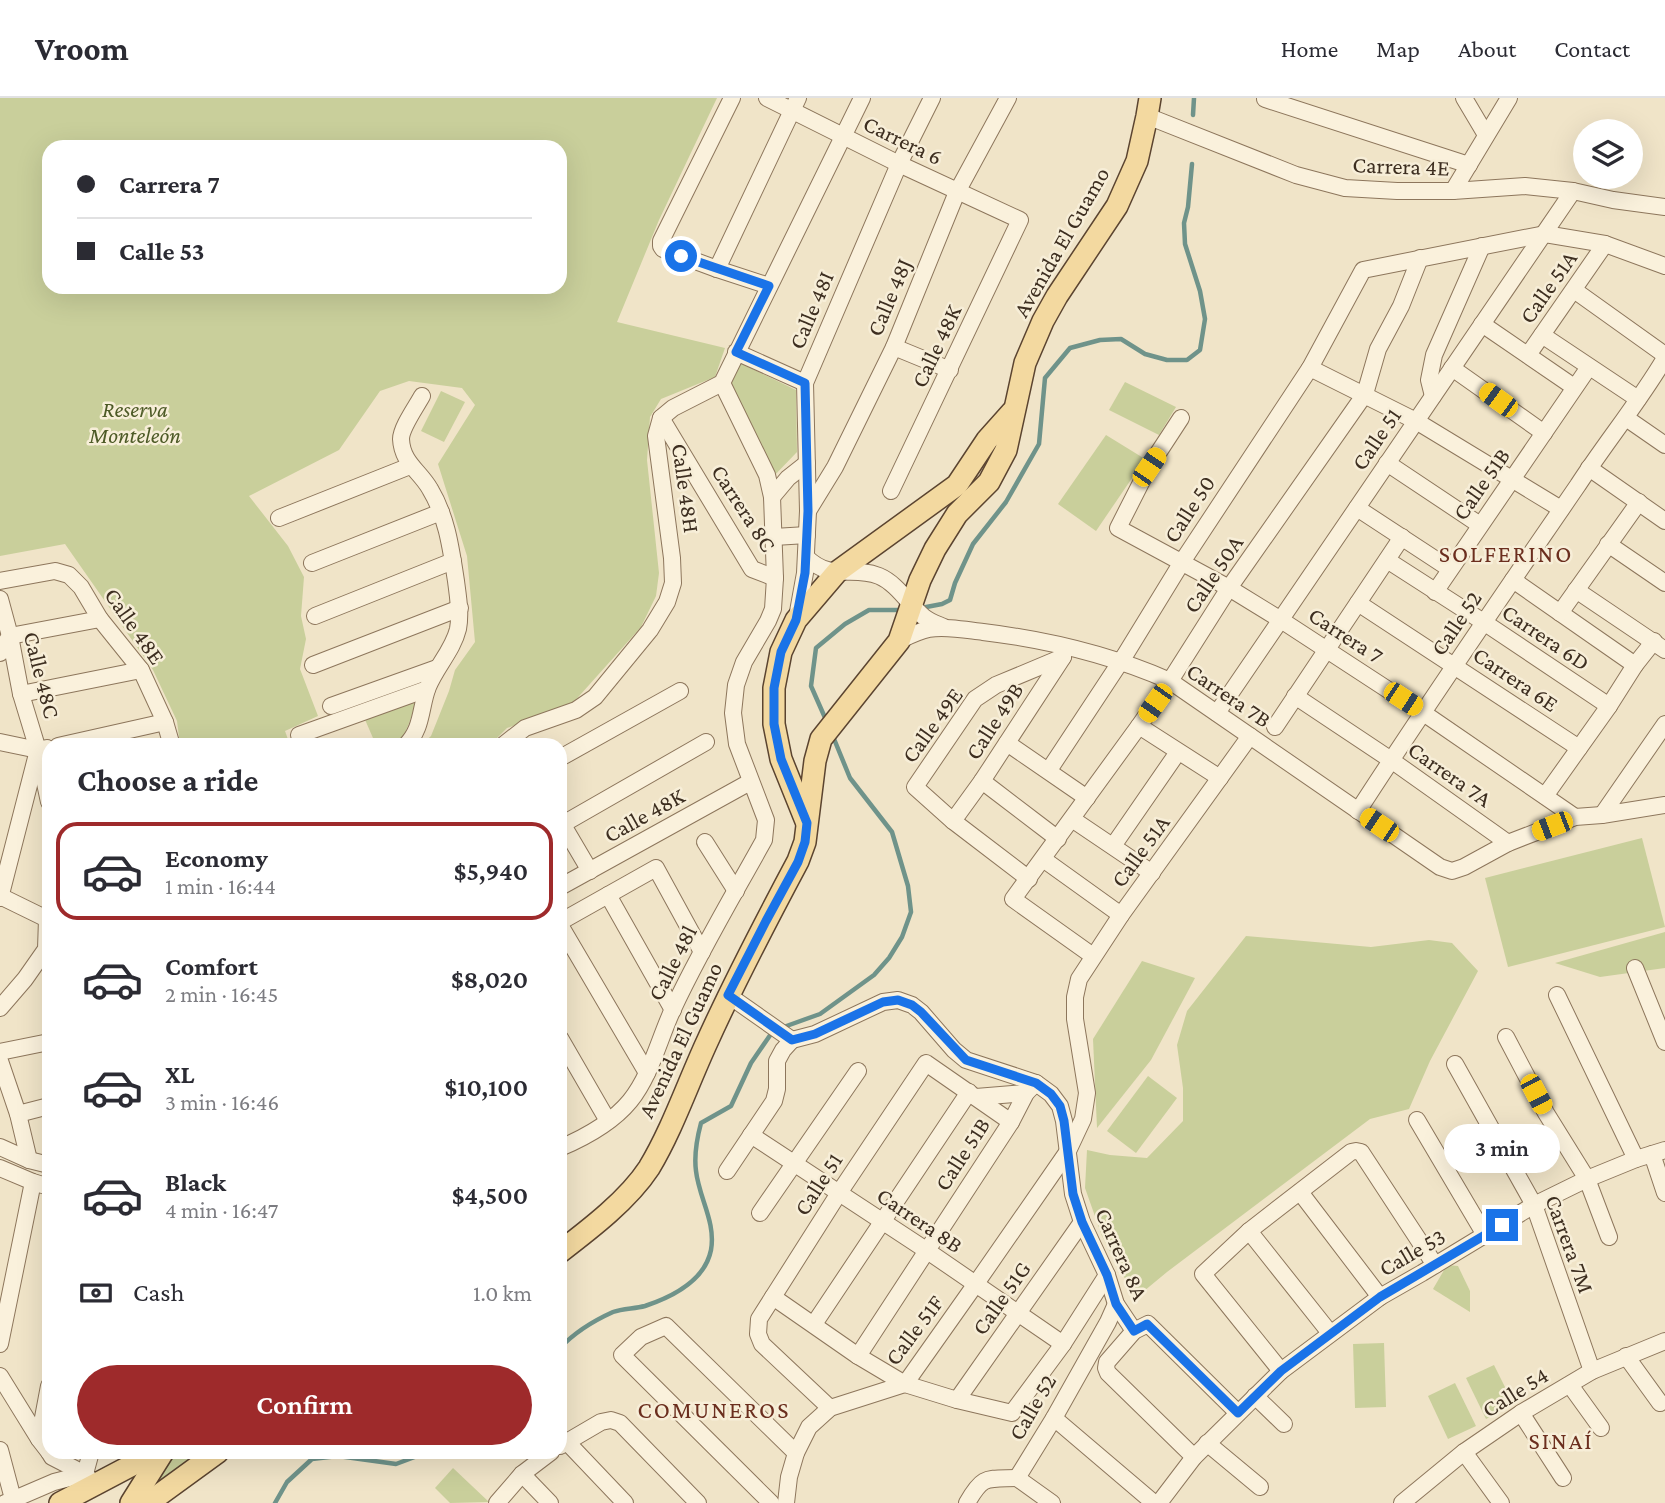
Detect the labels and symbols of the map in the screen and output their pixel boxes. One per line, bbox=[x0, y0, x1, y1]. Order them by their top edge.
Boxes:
street label: Carrera 6 bbox=[859, 110, 947, 170]
street label: Carrera 4E bbox=[1352, 151, 1450, 181]
street label: Avenida El Guamo bbox=[1008, 162, 1114, 322]
route start bbox=[665, 240, 697, 272]
street label: Calle 51A bbox=[1514, 245, 1583, 328]
street label: Calle 48J bbox=[861, 254, 917, 340]
street label: Calle 48I bbox=[783, 267, 839, 353]
street label: Calle 48K bbox=[906, 300, 967, 391]
car bbox=[1475, 379, 1522, 421]
park label: Reserva Monteleón bbox=[88, 396, 181, 448]
street label: Calle 51 bbox=[1346, 403, 1406, 475]
street label: Calle 48H bbox=[667, 442, 705, 534]
street label: Calle 51B bbox=[1447, 443, 1515, 525]
car bbox=[1129, 444, 1170, 490]
street label: Carrera 8C bbox=[706, 460, 782, 556]
street label: Calle 50 bbox=[1158, 471, 1220, 547]
street label: Calle 50A bbox=[1178, 530, 1249, 618]
district label: SOLFERINO bbox=[1439, 540, 1573, 567]
street label: Calle 48E bbox=[99, 583, 171, 669]
street label: Calle 52 bbox=[1425, 586, 1487, 660]
street label: Carrera 6D bbox=[1497, 598, 1595, 676]
street label: Carrera 7 bbox=[1304, 601, 1388, 669]
street label: Calle 48C bbox=[19, 629, 65, 721]
street label: Carrera 6E bbox=[1469, 641, 1563, 717]
street label: Carrera 7B bbox=[1182, 657, 1276, 733]
street label: Calle 49B bbox=[960, 678, 1028, 764]
car bbox=[1380, 679, 1427, 719]
car bbox=[1135, 680, 1176, 726]
street label: Calle 49E bbox=[896, 682, 968, 768]
street label: Carrera 7A bbox=[1403, 736, 1497, 813]
street label: Calle 48K bbox=[599, 782, 689, 848]
car bbox=[1356, 805, 1403, 845]
street label: Calle 51A bbox=[1105, 809, 1175, 892]
car bbox=[1529, 809, 1576, 843]
street label: Calle 48l bbox=[642, 921, 702, 1005]
street label: Avenida El Guamo bbox=[633, 958, 727, 1122]
car bbox=[1517, 1071, 1556, 1117]
street label: Calle 51B bbox=[929, 1113, 995, 1195]
callout: 3 min bbox=[1444, 1124, 1560, 1172]
street label: Calle 51 bbox=[788, 1148, 848, 1220]
street label: Carrera 8B bbox=[872, 1182, 968, 1258]
street label: Carrera 7M bbox=[1540, 1191, 1600, 1297]
street label: Carrera 8A bbox=[1090, 1204, 1154, 1305]
route end bbox=[1486, 1209, 1518, 1241]
street label: Calle 53 bbox=[1374, 1223, 1450, 1281]
street label: Calle 51G bbox=[966, 1256, 1036, 1340]
street label: Calle 51F bbox=[879, 1290, 949, 1370]
street label: Calle 54 bbox=[1477, 1362, 1553, 1422]
street label: Calle 52 bbox=[1003, 1369, 1061, 1445]
district label: COMUNEROS bbox=[638, 1396, 790, 1423]
district label: SINAÍ bbox=[1528, 1427, 1594, 1454]

